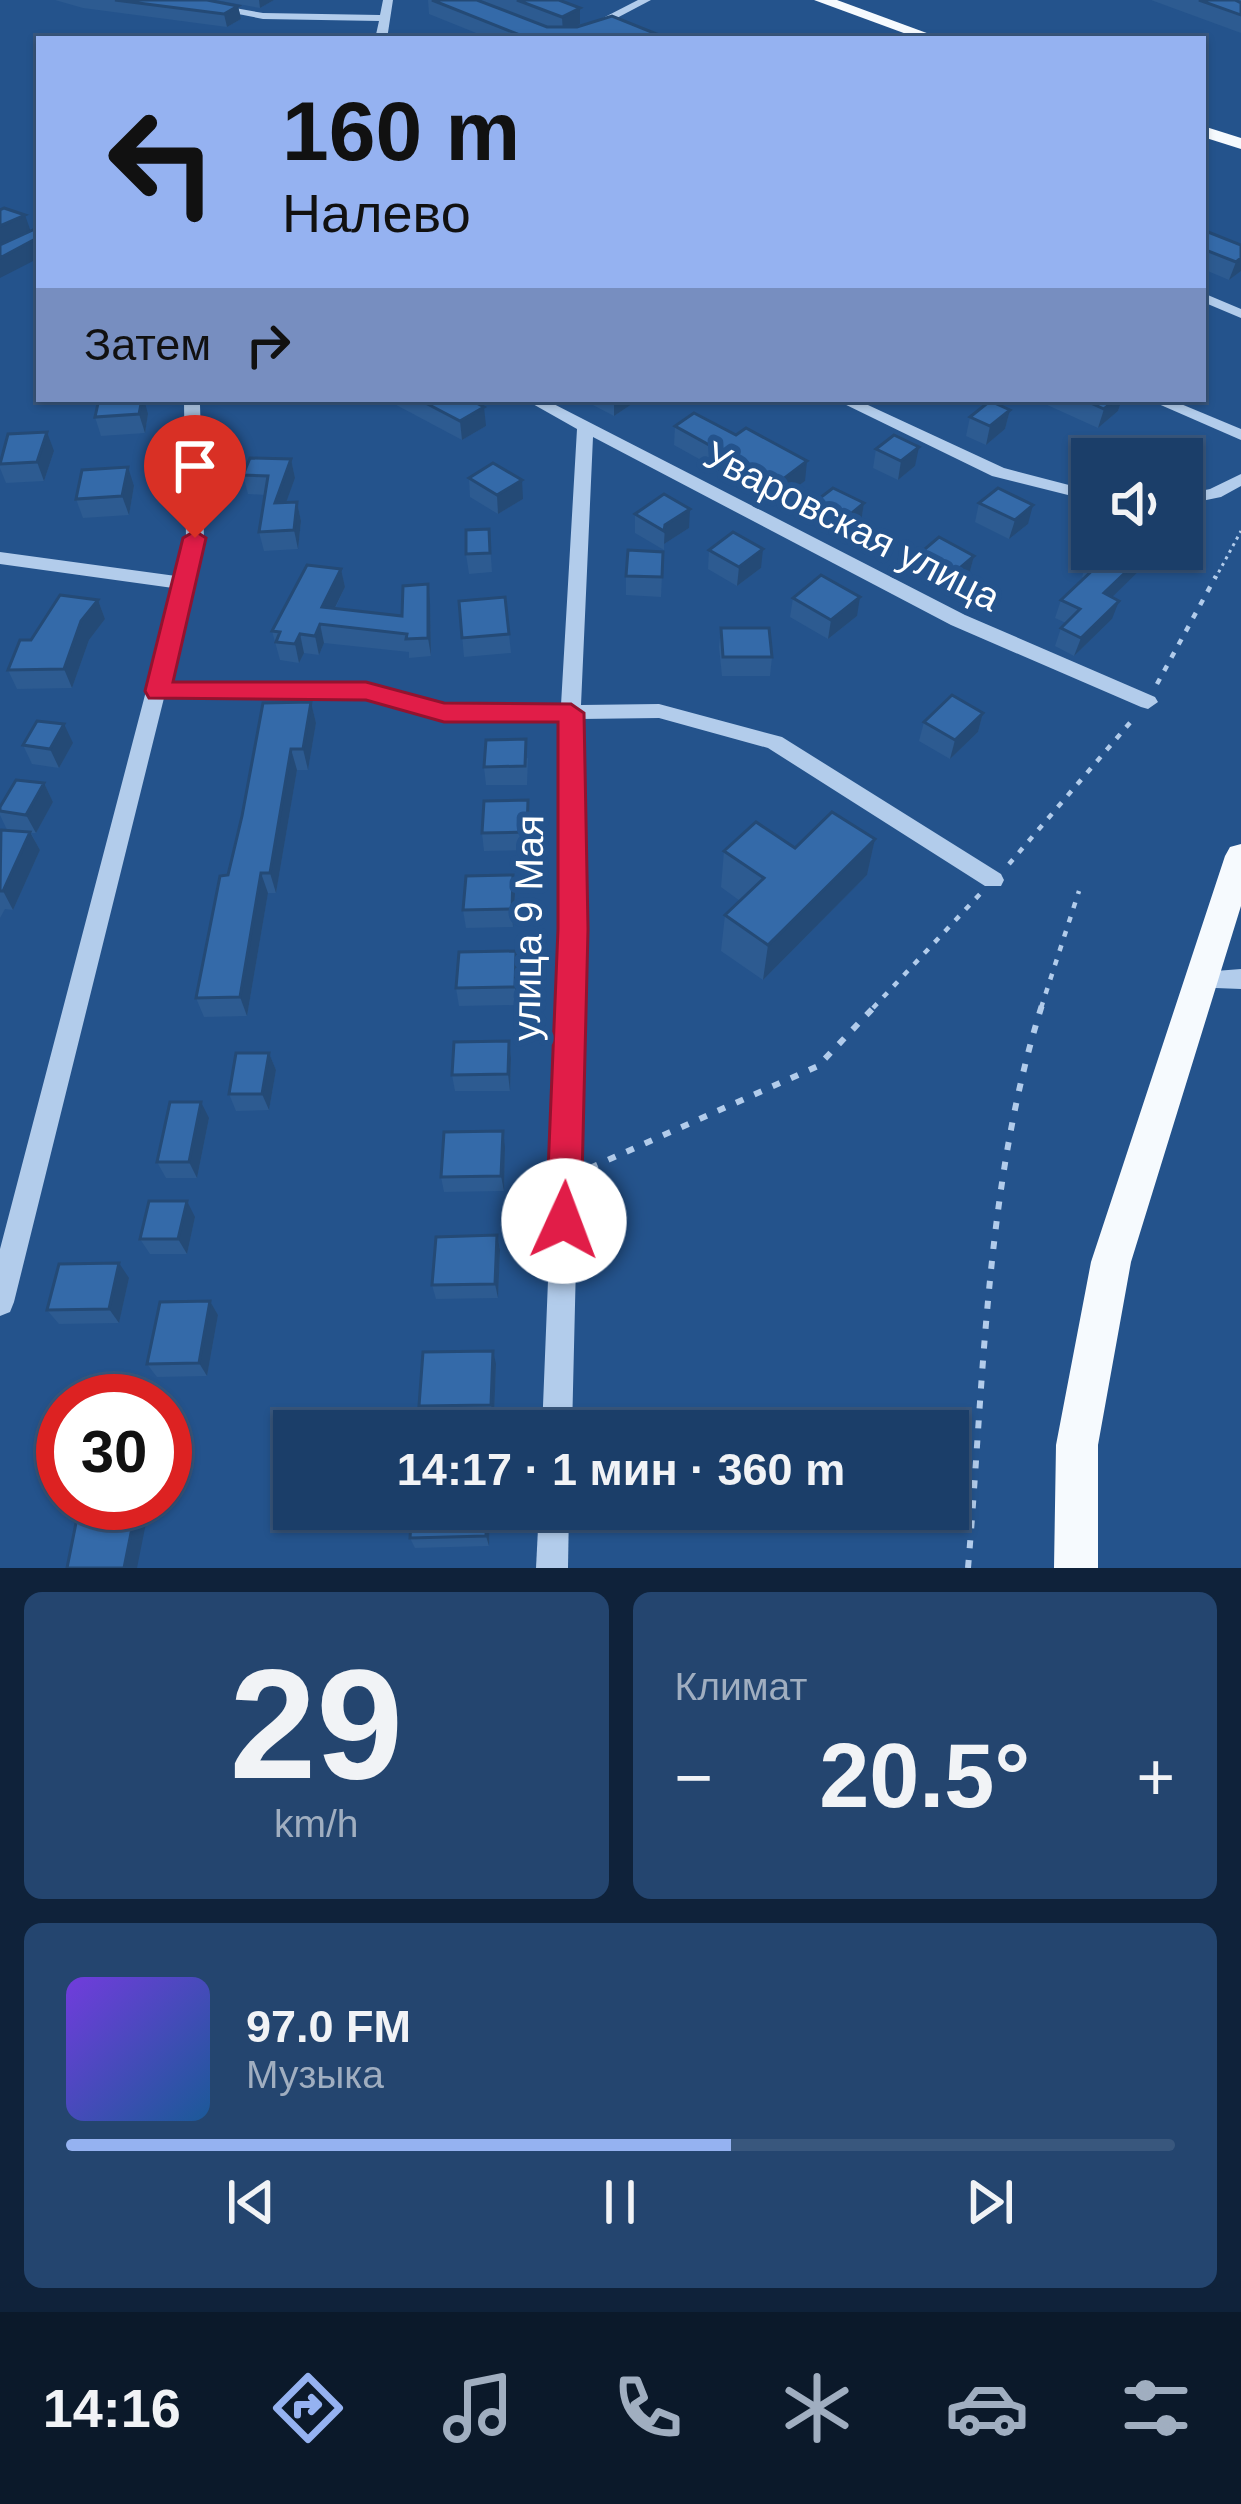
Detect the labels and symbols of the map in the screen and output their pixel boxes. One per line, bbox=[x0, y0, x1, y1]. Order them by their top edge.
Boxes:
pin bbox=[144, 415, 246, 538]
street label: Уваровская улица bbox=[697, 433, 1007, 619]
street label: улица 9 Мая bbox=[505, 814, 551, 1042]
position arrow bbox=[501, 1158, 627, 1284]
speed limit sign: 30 bbox=[36, 1374, 192, 1530]

